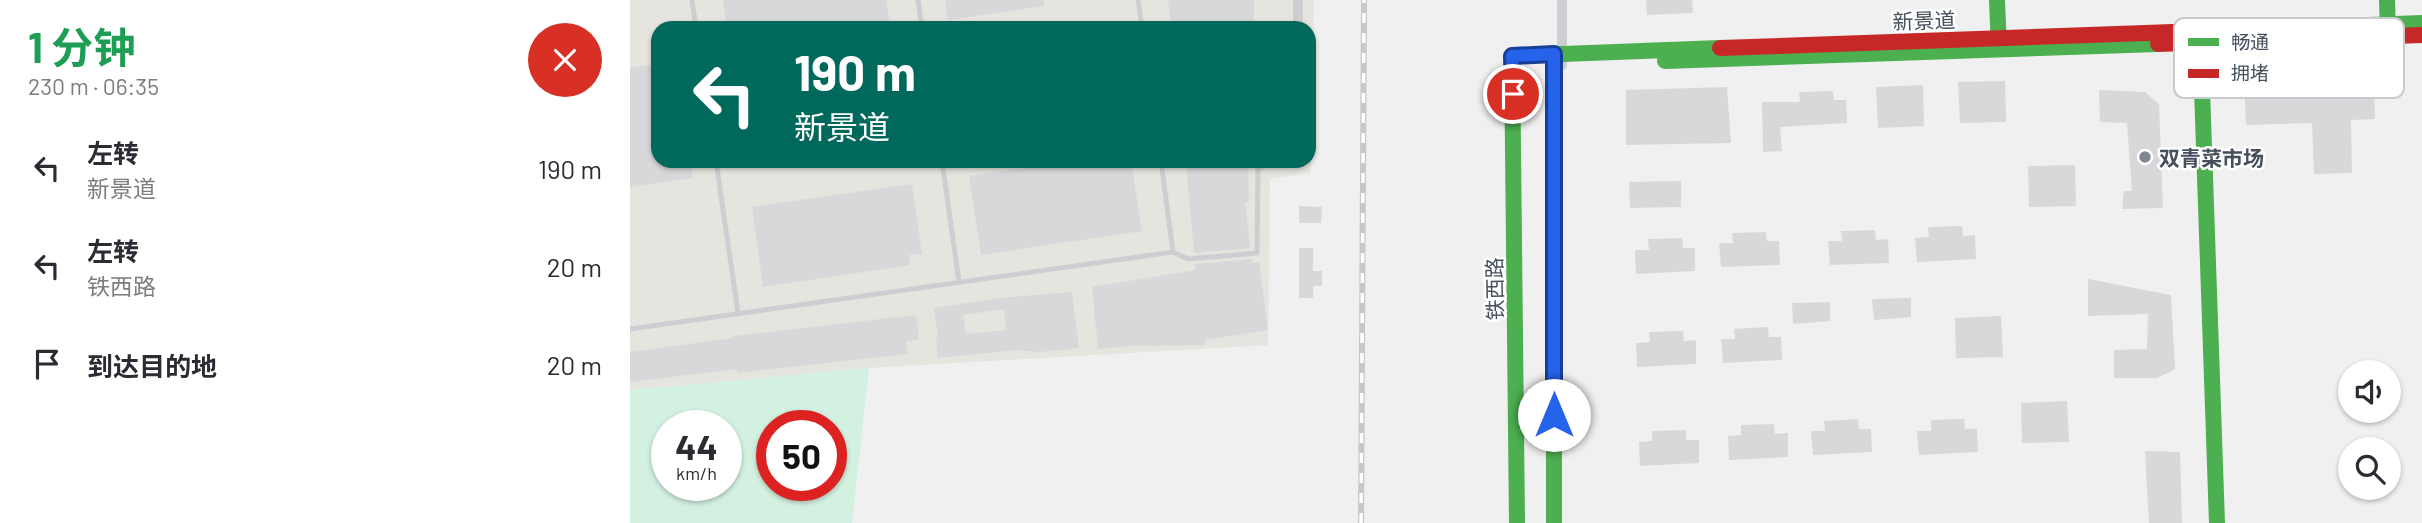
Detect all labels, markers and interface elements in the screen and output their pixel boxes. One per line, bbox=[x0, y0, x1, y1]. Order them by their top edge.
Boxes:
street label: 新景道 bbox=[1892, 6, 1956, 34]
legend bbox=[2174, 18, 2404, 98]
text: 1 分钟 bbox=[28, 21, 135, 71]
button: close bbox=[528, 23, 602, 97]
text: 畅通 bbox=[2231, 30, 2269, 53]
text: 190 m bbox=[794, 42, 916, 101]
icon: left bbox=[679, 49, 770, 140]
text: 拥堵 bbox=[2231, 61, 2269, 84]
pin bbox=[1483, 64, 1543, 124]
text: 230 m · 06:35 bbox=[28, 72, 159, 100]
icon: arrive bbox=[1494, 75, 1532, 113]
text: 新景道 bbox=[794, 107, 890, 145]
text: 左转 bbox=[87, 137, 139, 168]
place label: 双青菜市场 bbox=[2159, 145, 2264, 170]
icon: left bbox=[28, 149, 66, 187]
marker: 双青菜市场 bbox=[2137, 149, 2153, 165]
text: 190 m bbox=[538, 153, 602, 184]
text: 新景道 bbox=[87, 174, 156, 202]
text: 左转 bbox=[87, 235, 139, 266]
icon: left bbox=[28, 247, 66, 285]
text: 20 m bbox=[547, 251, 602, 282]
street label: 铁西路 bbox=[1481, 257, 1507, 321]
text: 铁西路 bbox=[87, 272, 156, 300]
icon: arrive bbox=[28, 345, 66, 383]
text: 20 m bbox=[547, 349, 602, 380]
text: 到达目的地 bbox=[87, 350, 217, 381]
map controls bbox=[2338, 360, 2401, 500]
button: sound bbox=[2338, 360, 2401, 423]
position arrow bbox=[1517, 378, 1591, 452]
speed limit sign: 50 bbox=[756, 410, 847, 501]
text: 44 bbox=[675, 425, 718, 467]
button: search bbox=[2338, 437, 2401, 500]
text: km/h bbox=[676, 462, 717, 484]

